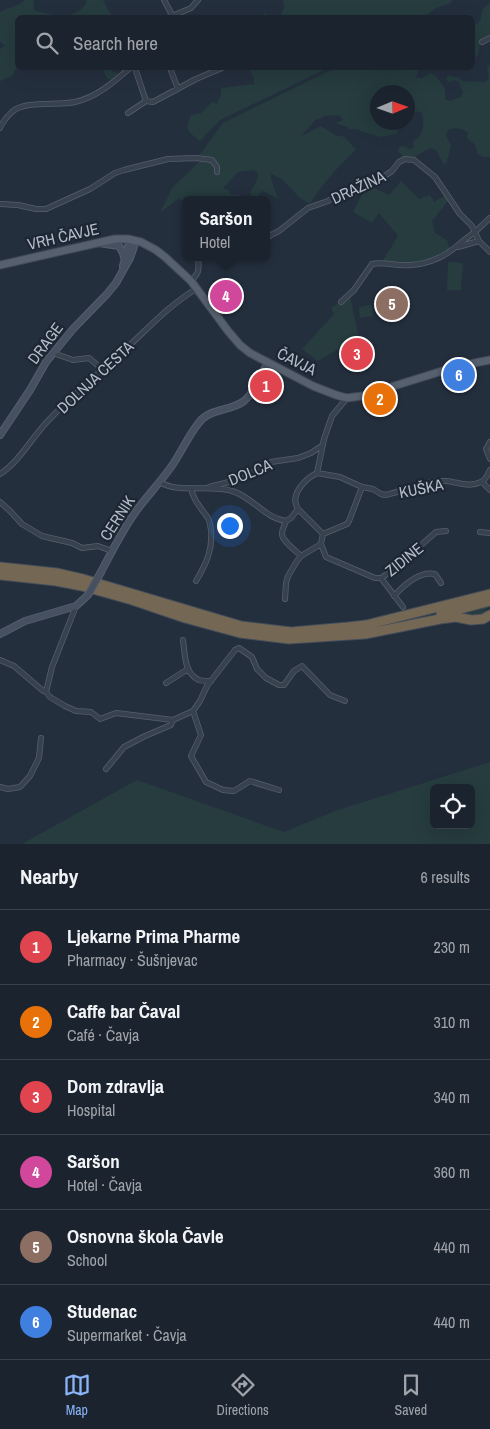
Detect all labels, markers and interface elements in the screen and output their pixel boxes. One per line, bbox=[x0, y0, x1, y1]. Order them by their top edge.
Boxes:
search box bbox=[15, 15, 475, 70]
icon: search bbox=[33, 29, 61, 57]
text: Search here bbox=[73, 30, 158, 56]
north arrow bbox=[370, 85, 415, 130]
street label: DRAŽINA bbox=[327, 165, 389, 209]
popup bbox=[182, 196, 270, 261]
text: Saršon bbox=[200, 205, 252, 231]
street label: VRH ČAVJE bbox=[25, 217, 101, 255]
text: Hotel bbox=[200, 231, 230, 253]
pin: 4 bbox=[210, 277, 242, 315]
pin: 5 bbox=[376, 285, 408, 323]
street label: DRAGE bbox=[22, 318, 68, 368]
pin: 3 bbox=[341, 335, 373, 373]
street label: DOLNJA CESTA bbox=[52, 336, 138, 418]
street label: ČAVJA bbox=[274, 342, 321, 380]
pin: 6 bbox=[443, 356, 475, 394]
pin: 1 bbox=[250, 367, 282, 405]
pin: 2 bbox=[364, 380, 396, 418]
street label: DOLCA bbox=[225, 453, 275, 491]
street label: KUŠKA bbox=[397, 473, 445, 503]
street label: CERNIK bbox=[94, 491, 140, 545]
your location bbox=[217, 513, 243, 539]
street label: ZIDINE bbox=[380, 537, 428, 581]
map controls bbox=[430, 784, 475, 829]
button: locate bbox=[430, 784, 475, 829]
text: Nearby bbox=[20, 862, 78, 891]
text: 6 results bbox=[420, 866, 470, 888]
text: Ljekarne Prima Pharme bbox=[67, 923, 240, 949]
text: 1 bbox=[32, 936, 40, 958]
text: 230 m bbox=[434, 936, 470, 958]
text: Pharmacy · Šušnjevac bbox=[67, 949, 198, 971]
text: Caffe bar Čaval bbox=[67, 998, 180, 1024]
text: 2 bbox=[32, 1011, 40, 1033]
text: 310 m bbox=[434, 1011, 470, 1033]
text: Café · Čavja bbox=[67, 1024, 139, 1046]
text: Dom zdravlja bbox=[67, 1073, 164, 1099]
text: 3 bbox=[32, 1086, 40, 1108]
text: 340 m bbox=[434, 1086, 470, 1108]
text: Hospital bbox=[67, 1099, 115, 1121]
text: Saršon bbox=[67, 1148, 120, 1174]
text: 4 bbox=[32, 1161, 40, 1183]
text: 360 m bbox=[434, 1161, 470, 1183]
text: Hotel · Čavja bbox=[67, 1174, 142, 1196]
text: Osnovna škola Čavle bbox=[67, 1223, 224, 1249]
text: 5 bbox=[32, 1236, 40, 1258]
text: 440 m bbox=[434, 1236, 470, 1258]
text: School bbox=[67, 1249, 107, 1271]
text: Studenac bbox=[67, 1298, 137, 1324]
text: 6 bbox=[32, 1311, 40, 1333]
text: 440 m bbox=[434, 1311, 470, 1333]
text: Supermarket · Čavja bbox=[67, 1324, 187, 1346]
tab: Map bbox=[63, 1371, 91, 1419]
tab: Directions bbox=[217, 1371, 269, 1419]
tab: Saved bbox=[395, 1371, 427, 1419]

